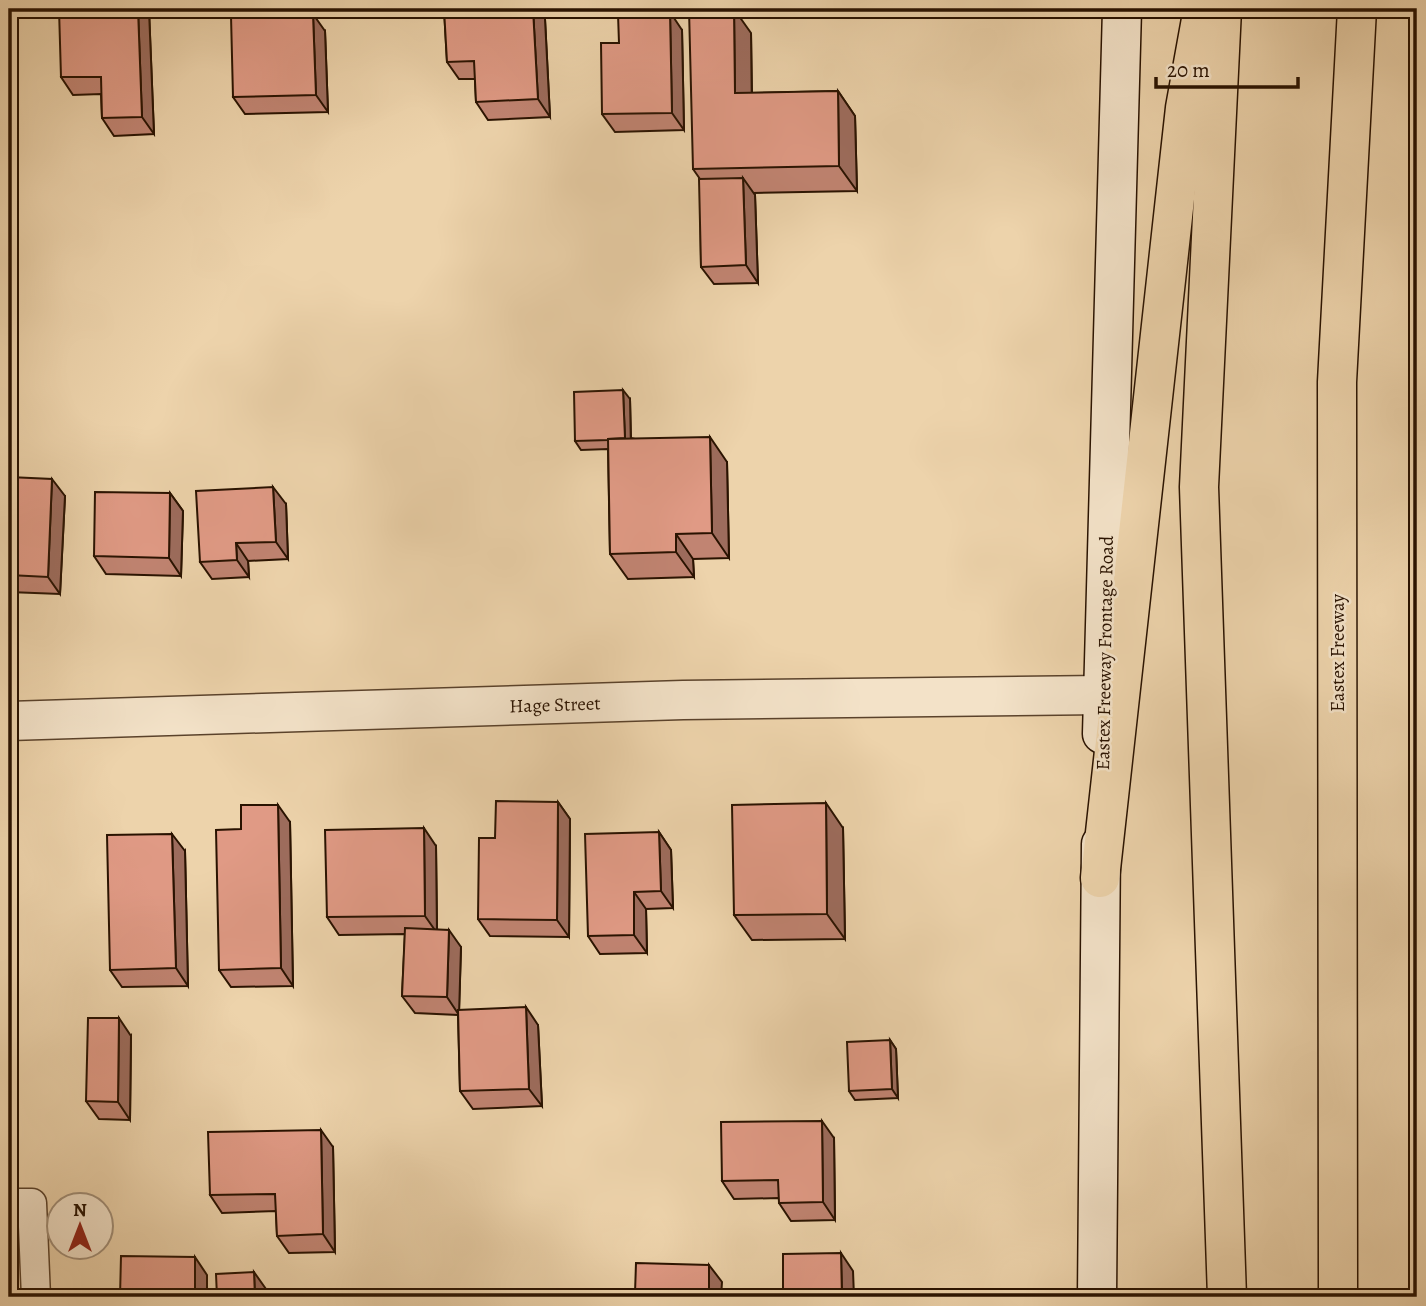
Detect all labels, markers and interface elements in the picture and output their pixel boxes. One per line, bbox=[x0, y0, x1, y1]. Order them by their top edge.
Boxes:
scale bar bbox=[1156, 46, 1298, 90]
text: 20 m bbox=[1167, 56, 1210, 84]
street label: Eastex Freeway Frontage Road bbox=[1090, 535, 1120, 771]
street label: Eastex Freeway bbox=[1325, 593, 1351, 712]
street label: Hage Street bbox=[509, 690, 601, 720]
north arrow bbox=[46, 1190, 116, 1260]
text: N bbox=[73, 1197, 87, 1223]

